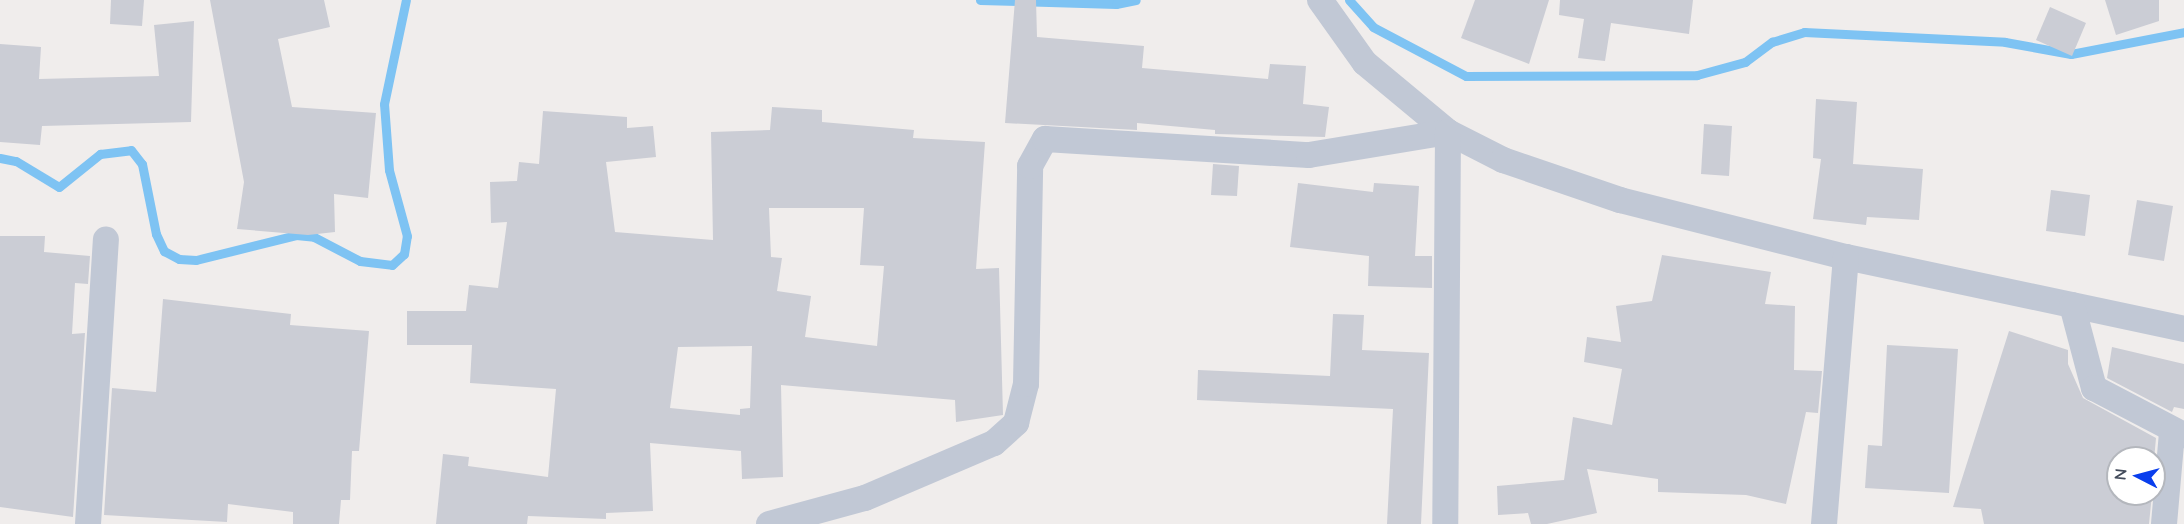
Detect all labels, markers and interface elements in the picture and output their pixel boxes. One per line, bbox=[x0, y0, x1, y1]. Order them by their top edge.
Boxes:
north arrow bbox=[2106, 446, 2166, 506]
text: N bbox=[2110, 467, 2131, 481]

